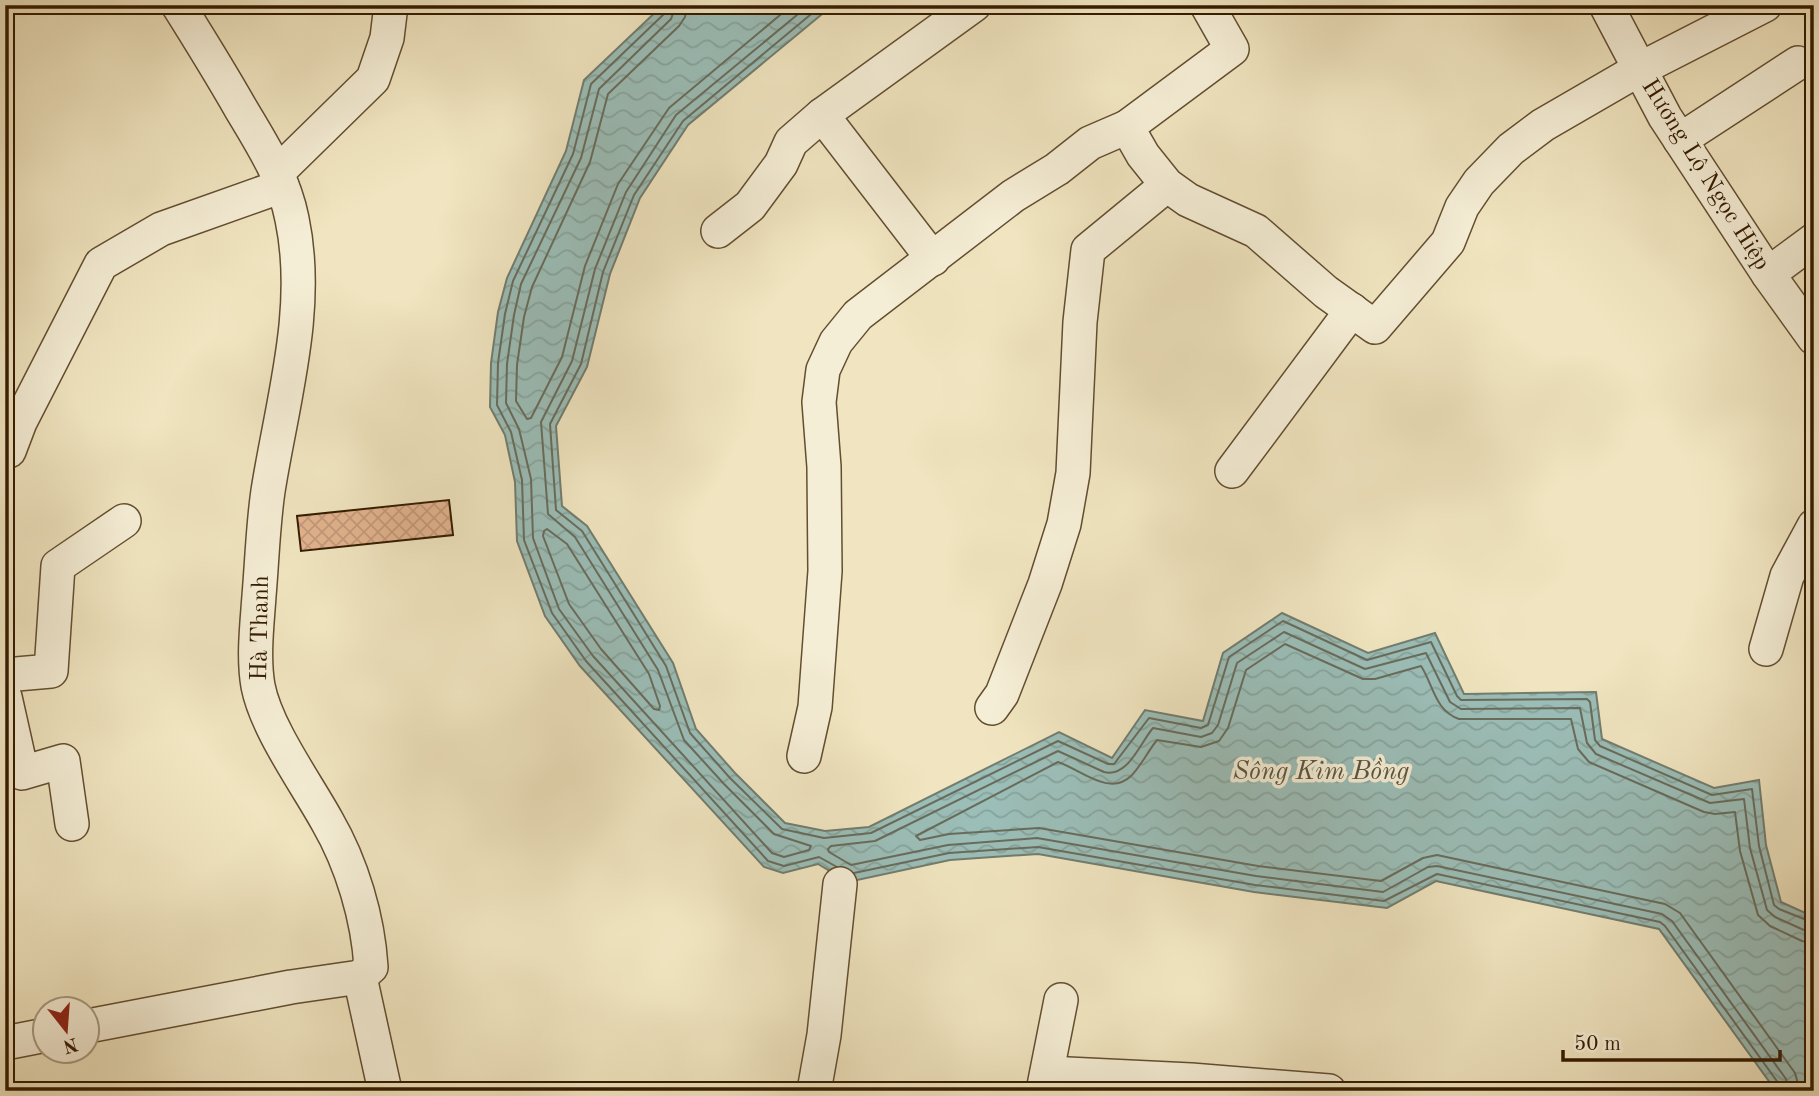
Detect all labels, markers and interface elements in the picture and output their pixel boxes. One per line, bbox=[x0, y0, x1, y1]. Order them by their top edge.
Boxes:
street label: Hương Lộ Ngọc Hiệp bbox=[1636, 75, 1774, 275]
street label: Hà Thanh bbox=[248, 575, 274, 681]
water label: Sông Kim Bồng bbox=[1233, 757, 1409, 785]
north arrow bbox=[32, 995, 102, 1064]
scale bar bbox=[1563, 1019, 1780, 1063]
text: N bbox=[60, 1033, 80, 1055]
text: 50 m bbox=[1574, 1034, 1621, 1055]

